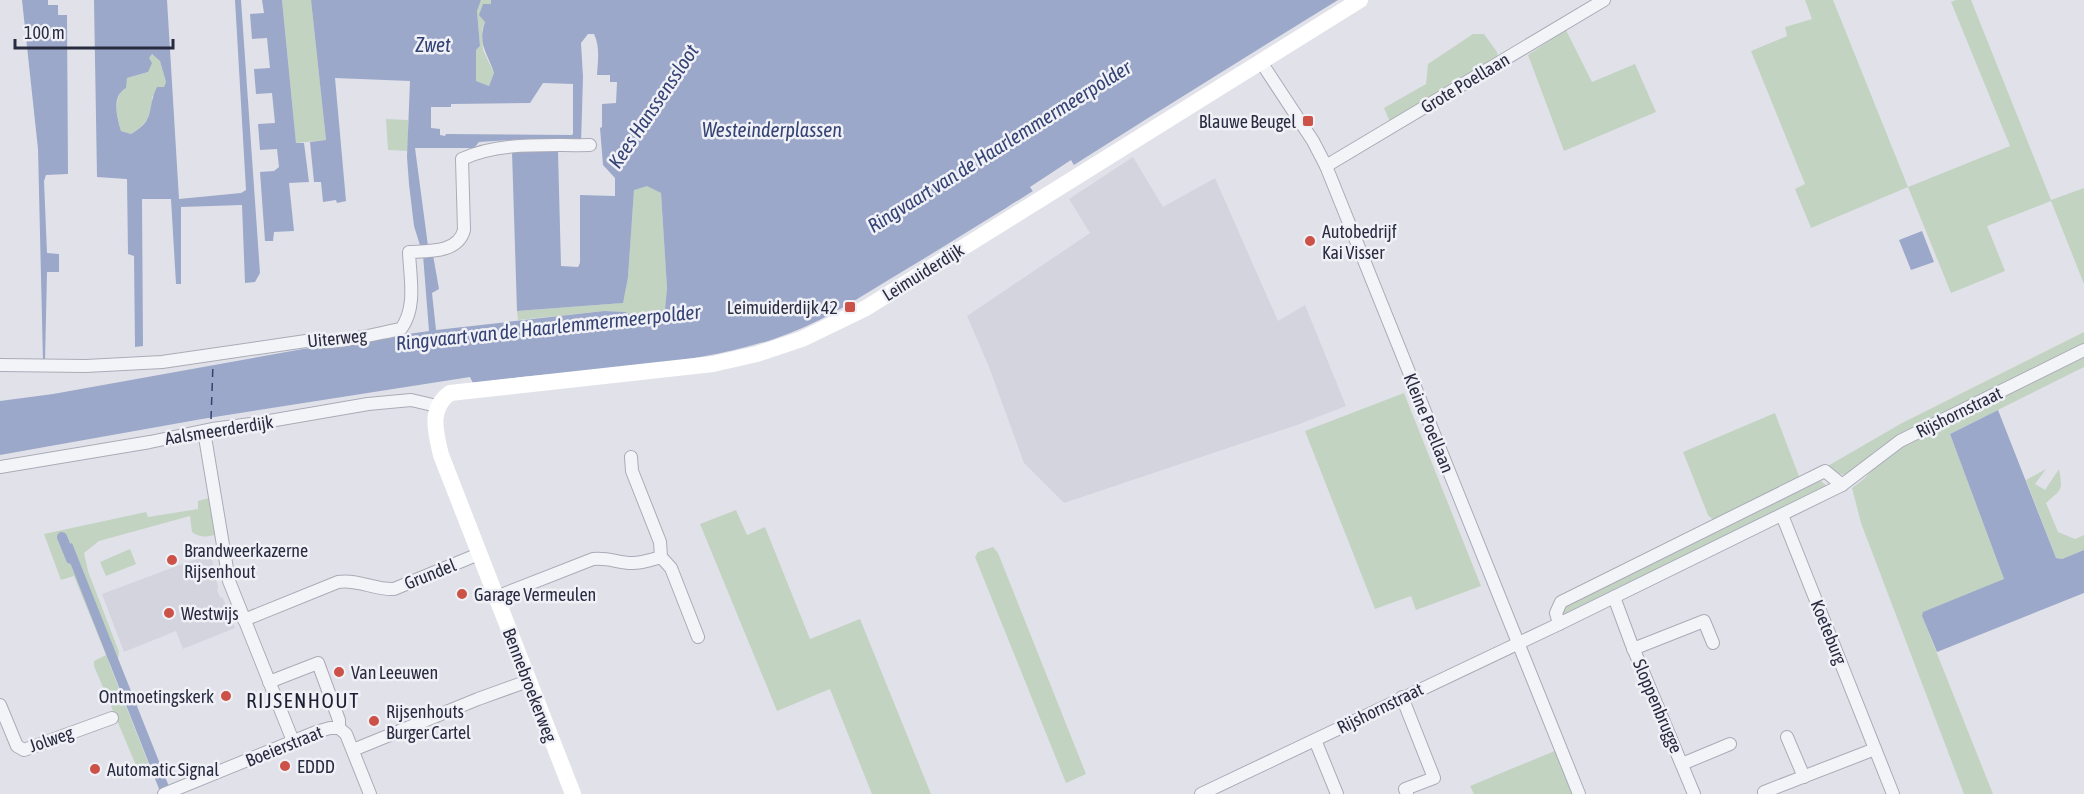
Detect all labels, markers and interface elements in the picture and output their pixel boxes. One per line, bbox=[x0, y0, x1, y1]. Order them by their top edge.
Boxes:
scale bar bbox=[15, 12, 172, 50]
text: 100 m bbox=[24, 22, 65, 43]
water label: Zwet bbox=[415, 33, 451, 56]
water label: Kees Hanssenssloot bbox=[603, 40, 703, 172]
street label: Grote Poellaan bbox=[1417, 48, 1513, 118]
water label: Ringvaart van de Haarlemmermeerpolder bbox=[863, 55, 1136, 237]
place label: Blauwe Beugel bbox=[1199, 111, 1296, 132]
marker: Blauwe Beugel bbox=[1301, 114, 1315, 128]
water label: Westeinderplassen bbox=[702, 118, 842, 141]
place label: Autobedrijf Kai Visser bbox=[1322, 221, 1397, 263]
marker: Autobedrijf Kai Visser bbox=[1303, 234, 1317, 248]
street label: Leimuiderdijk bbox=[878, 239, 968, 305]
place label: Leimuiderdijk 42 bbox=[727, 297, 838, 318]
water label: Ringvaart van de Haarlemmermeerpolder bbox=[395, 299, 702, 354]
marker: Leimuiderdijk 42 bbox=[843, 300, 857, 314]
street label: Uiterweg bbox=[306, 324, 368, 352]
street label: Kleine Poellaan bbox=[1400, 370, 1458, 476]
street label: Rijshornstraat bbox=[1912, 382, 2006, 442]
street label: Aalsmeerderdijk bbox=[163, 411, 275, 449]
place label: Brandweerkazerne Rijsenhout bbox=[184, 540, 308, 582]
marker: Brandweerkazerne Rijsenhout bbox=[165, 553, 179, 567]
street label: Grundel bbox=[401, 554, 459, 594]
place label: Garage Vermeulen bbox=[474, 584, 596, 605]
marker: Garage Vermeulen bbox=[455, 587, 469, 601]
street label: Koeteburg bbox=[1807, 597, 1852, 668]
place label: Westwijs bbox=[181, 603, 239, 624]
marker: Westwijs bbox=[162, 606, 176, 620]
street label: Bennebroekerweg bbox=[499, 625, 561, 745]
street label: Sloppenbrugge bbox=[1629, 656, 1687, 756]
place label: Van Leeuwen bbox=[351, 662, 438, 683]
marker: Van Leeuwen bbox=[332, 665, 346, 679]
street label: Rijshornstraat bbox=[1333, 678, 1427, 738]
place label: Ontmoetingskerk bbox=[99, 686, 214, 707]
district label: RIJSENHOUT bbox=[246, 688, 360, 712]
marker: Ontmoetingskerk bbox=[219, 689, 233, 703]
place label: Rijsenhouts Burger Cartel bbox=[386, 701, 471, 743]
marker: Rijsenhouts Burger Cartel bbox=[367, 714, 381, 728]
street label: Boeierstraat bbox=[242, 721, 326, 771]
street label: Jolweg bbox=[26, 722, 76, 756]
place label: EDDD bbox=[297, 756, 335, 777]
place label: Automatic Signal bbox=[107, 759, 219, 780]
marker: EDDD bbox=[278, 759, 292, 773]
marker: Automatic Signal bbox=[88, 762, 102, 776]

